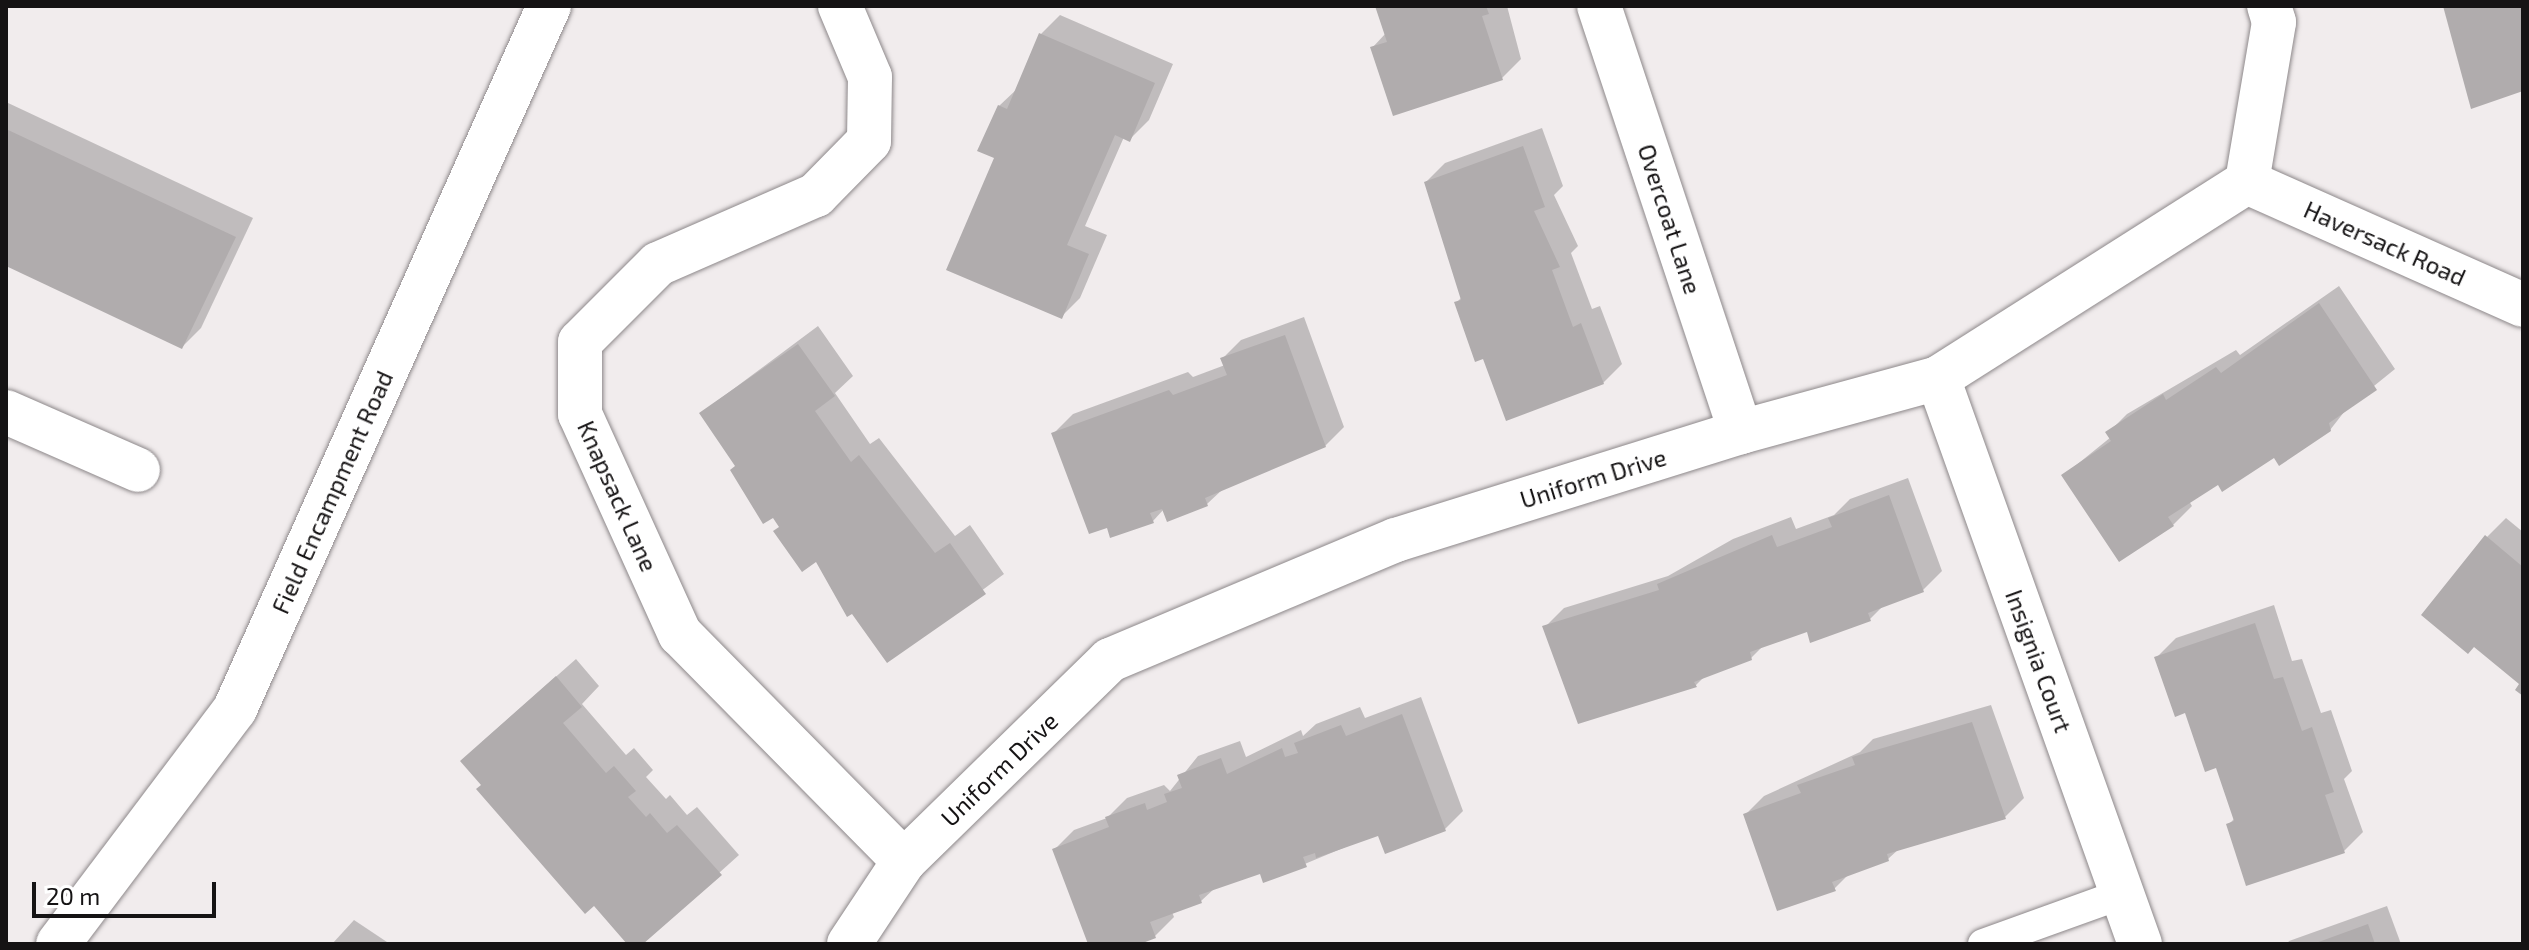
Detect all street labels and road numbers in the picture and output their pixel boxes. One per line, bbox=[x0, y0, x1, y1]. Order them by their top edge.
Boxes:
street label: Overcoat Lane bbox=[1632, 140, 1708, 298]
street label: Haversack Road bbox=[2300, 194, 2470, 292]
street label: Field Encampment Road bbox=[265, 366, 399, 618]
street label: Knapsack Lane bbox=[572, 416, 664, 576]
street label: Uniform Drive bbox=[1516, 442, 1670, 514]
street label: Insignia Court bbox=[2000, 586, 2078, 736]
street label: Uniform Drive bbox=[935, 706, 1063, 832]

